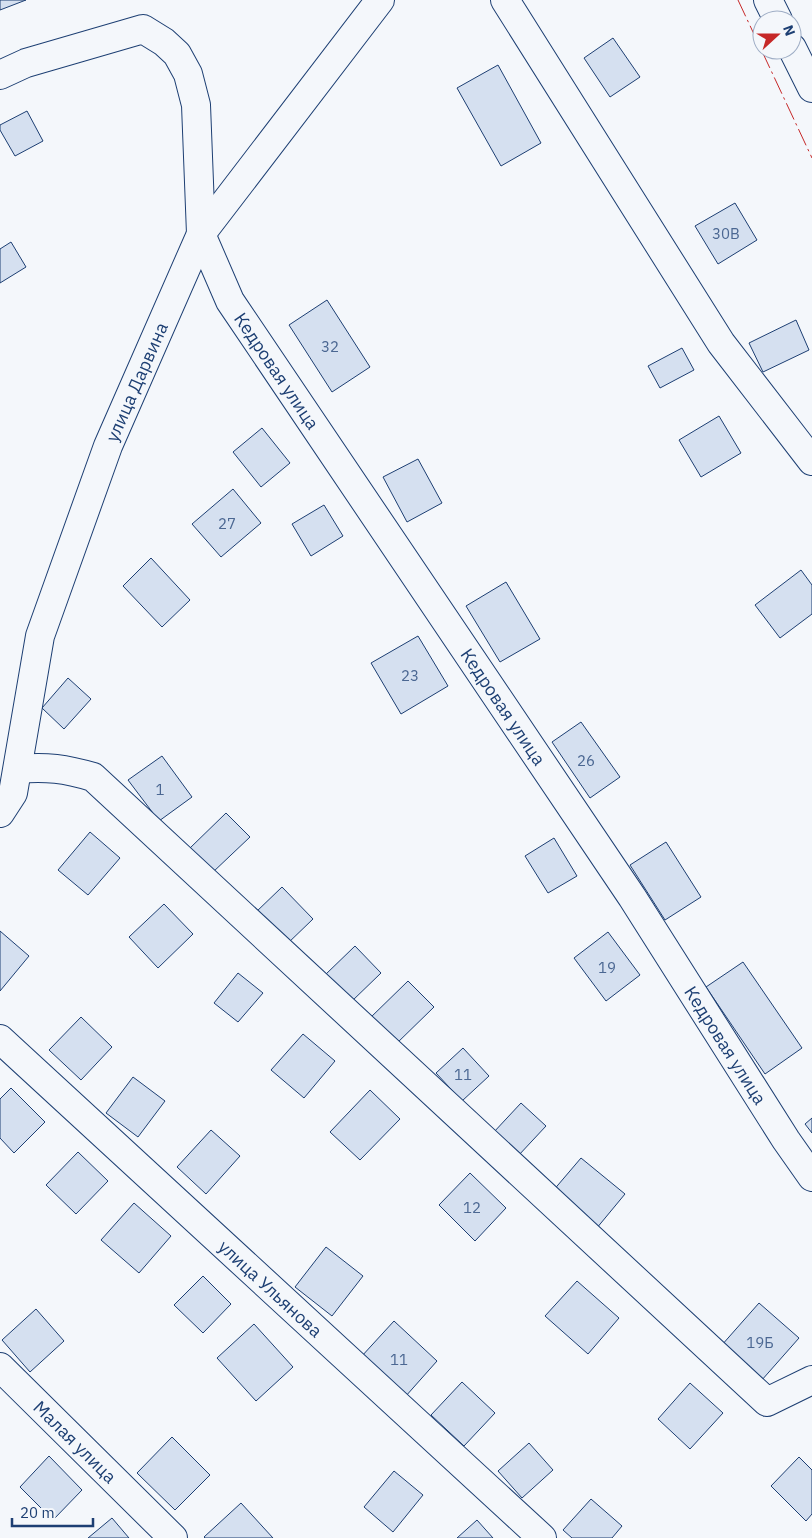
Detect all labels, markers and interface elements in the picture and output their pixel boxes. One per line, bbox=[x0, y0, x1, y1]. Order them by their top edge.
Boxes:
north arrow bbox=[752, 10, 802, 60]
text: N bbox=[779, 22, 799, 38]
house number: 30В bbox=[712, 224, 740, 243]
street label: Кедровая улица bbox=[230, 308, 325, 434]
street label: улица Дарвина bbox=[100, 318, 173, 445]
house number: 32 bbox=[321, 337, 339, 356]
house number: 27 bbox=[218, 514, 236, 533]
street label: Кедровая улица bbox=[456, 644, 551, 770]
house number: 23 bbox=[401, 666, 419, 685]
house number: 26 bbox=[577, 751, 595, 770]
house number: 1 bbox=[155, 780, 165, 799]
house number: 19 bbox=[598, 958, 616, 977]
street label: Кедровая улица bbox=[680, 981, 772, 1109]
house number: 11 bbox=[454, 1065, 472, 1084]
house number: 12 bbox=[463, 1198, 481, 1217]
street label: улица Ульянова bbox=[214, 1235, 328, 1342]
house number: 19Б bbox=[746, 1333, 774, 1352]
house number: 11 bbox=[390, 1350, 408, 1369]
street label: Малая улица bbox=[29, 1395, 122, 1488]
scale bar bbox=[12, 1496, 94, 1528]
text: 20 m bbox=[20, 1503, 55, 1522]

